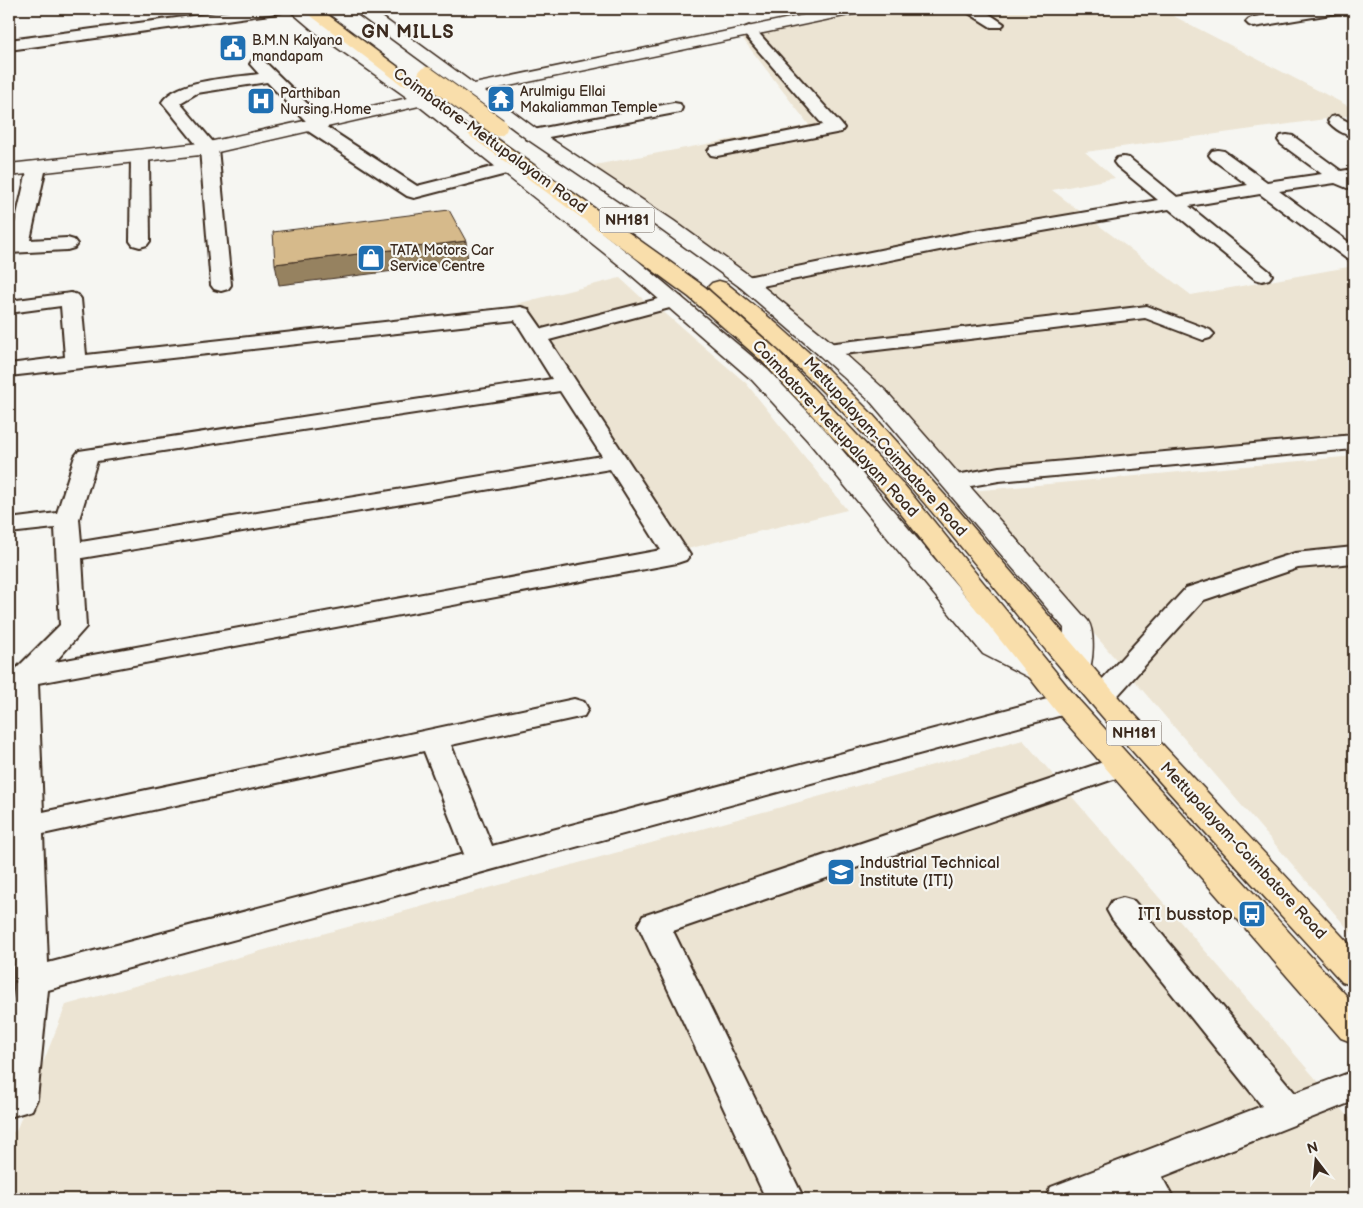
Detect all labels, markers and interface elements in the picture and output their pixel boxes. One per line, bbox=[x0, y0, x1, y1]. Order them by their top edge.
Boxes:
district label: GN MILLS bbox=[362, 22, 454, 43]
place label: B.M.N Kalyana mandapam bbox=[252, 32, 343, 65]
public building icon: B.M.N Kalyana mandapam bbox=[218, 33, 248, 63]
street label: Coimbatore-Mettupalayam Road bbox=[389, 64, 591, 218]
place label: Arulmigu Ellai Makaliamman Temple bbox=[520, 83, 657, 116]
temple icon: Arulmigu Ellai Makaliamman Temple bbox=[486, 84, 516, 114]
place label: Parthiban Nursing Home bbox=[280, 85, 371, 118]
hospital icon: Parthiban Nursing Home bbox=[246, 86, 276, 116]
road number: NH181 bbox=[600, 208, 654, 232]
place label: TATA Motors Car Service Centre bbox=[390, 242, 495, 275]
shop icon: TATA Motors Car Service Centre bbox=[356, 243, 386, 273]
street label: Coimbatore-Mettupalayam Road bbox=[748, 337, 922, 521]
street label: Mettupalayam-Coimbatore Road bbox=[799, 353, 971, 541]
road number: NH181 bbox=[1106, 720, 1162, 746]
street label: Mettupalayam-Coimbatore Road bbox=[1156, 759, 1330, 943]
place label: Industrial Technical Institute (ITI) bbox=[860, 854, 1000, 891]
school or university icon: Industrial Technical Institute (ITI) bbox=[826, 857, 856, 887]
bus stop icon: ITI busstop bbox=[1237, 899, 1267, 929]
place label: ITI busstop bbox=[1138, 903, 1233, 926]
north arrow bbox=[1290, 1136, 1340, 1186]
text: N bbox=[1305, 1138, 1320, 1158]

